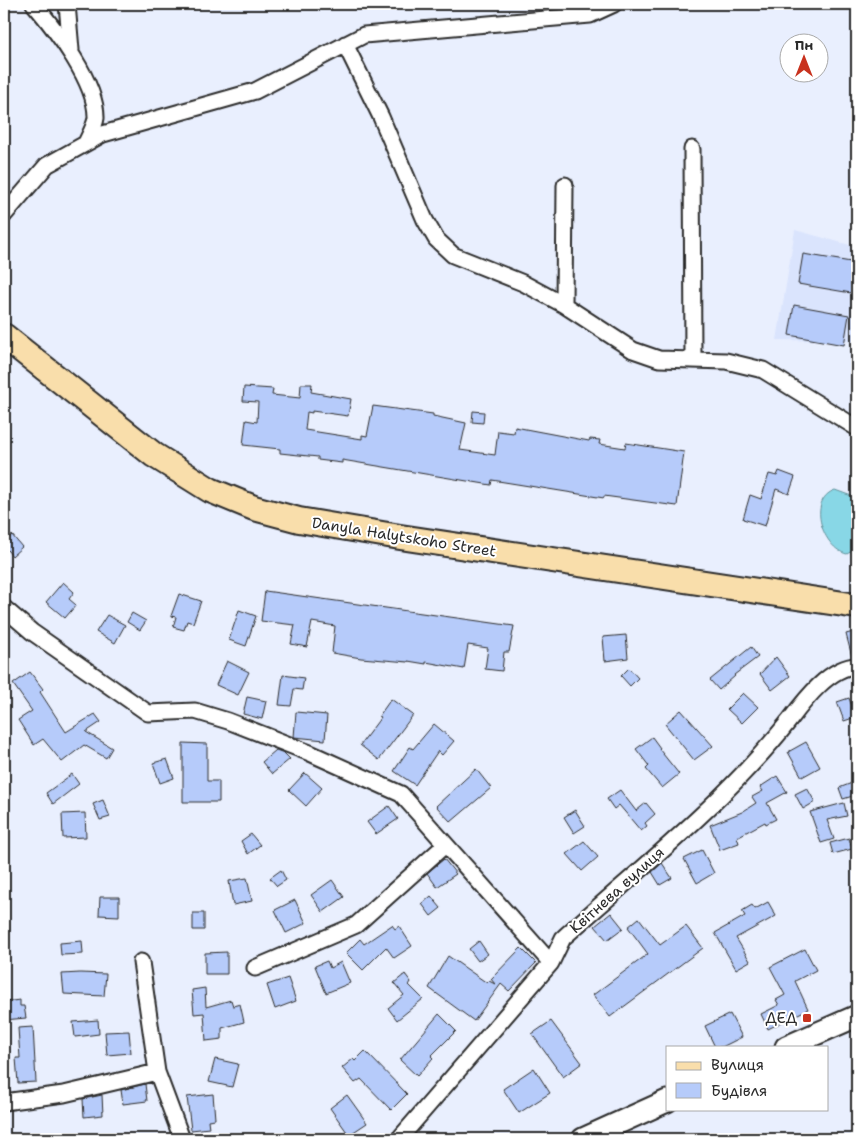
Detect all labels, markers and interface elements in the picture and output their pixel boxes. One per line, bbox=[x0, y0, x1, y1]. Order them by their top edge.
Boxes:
north arrow bbox=[778, 32, 828, 82]
text: Пн bbox=[795, 36, 813, 54]
street label: Danyla Halytskoho Street bbox=[311, 513, 497, 561]
street label: Квітнева вулиця bbox=[566, 842, 668, 938]
place label: ДЕД bbox=[766, 1008, 798, 1028]
marker: ДЕД bbox=[801, 1012, 813, 1024]
legend bbox=[666, 1046, 828, 1110]
text: Вулиця bbox=[711, 1055, 764, 1075]
text: Будівля bbox=[711, 1081, 767, 1101]

